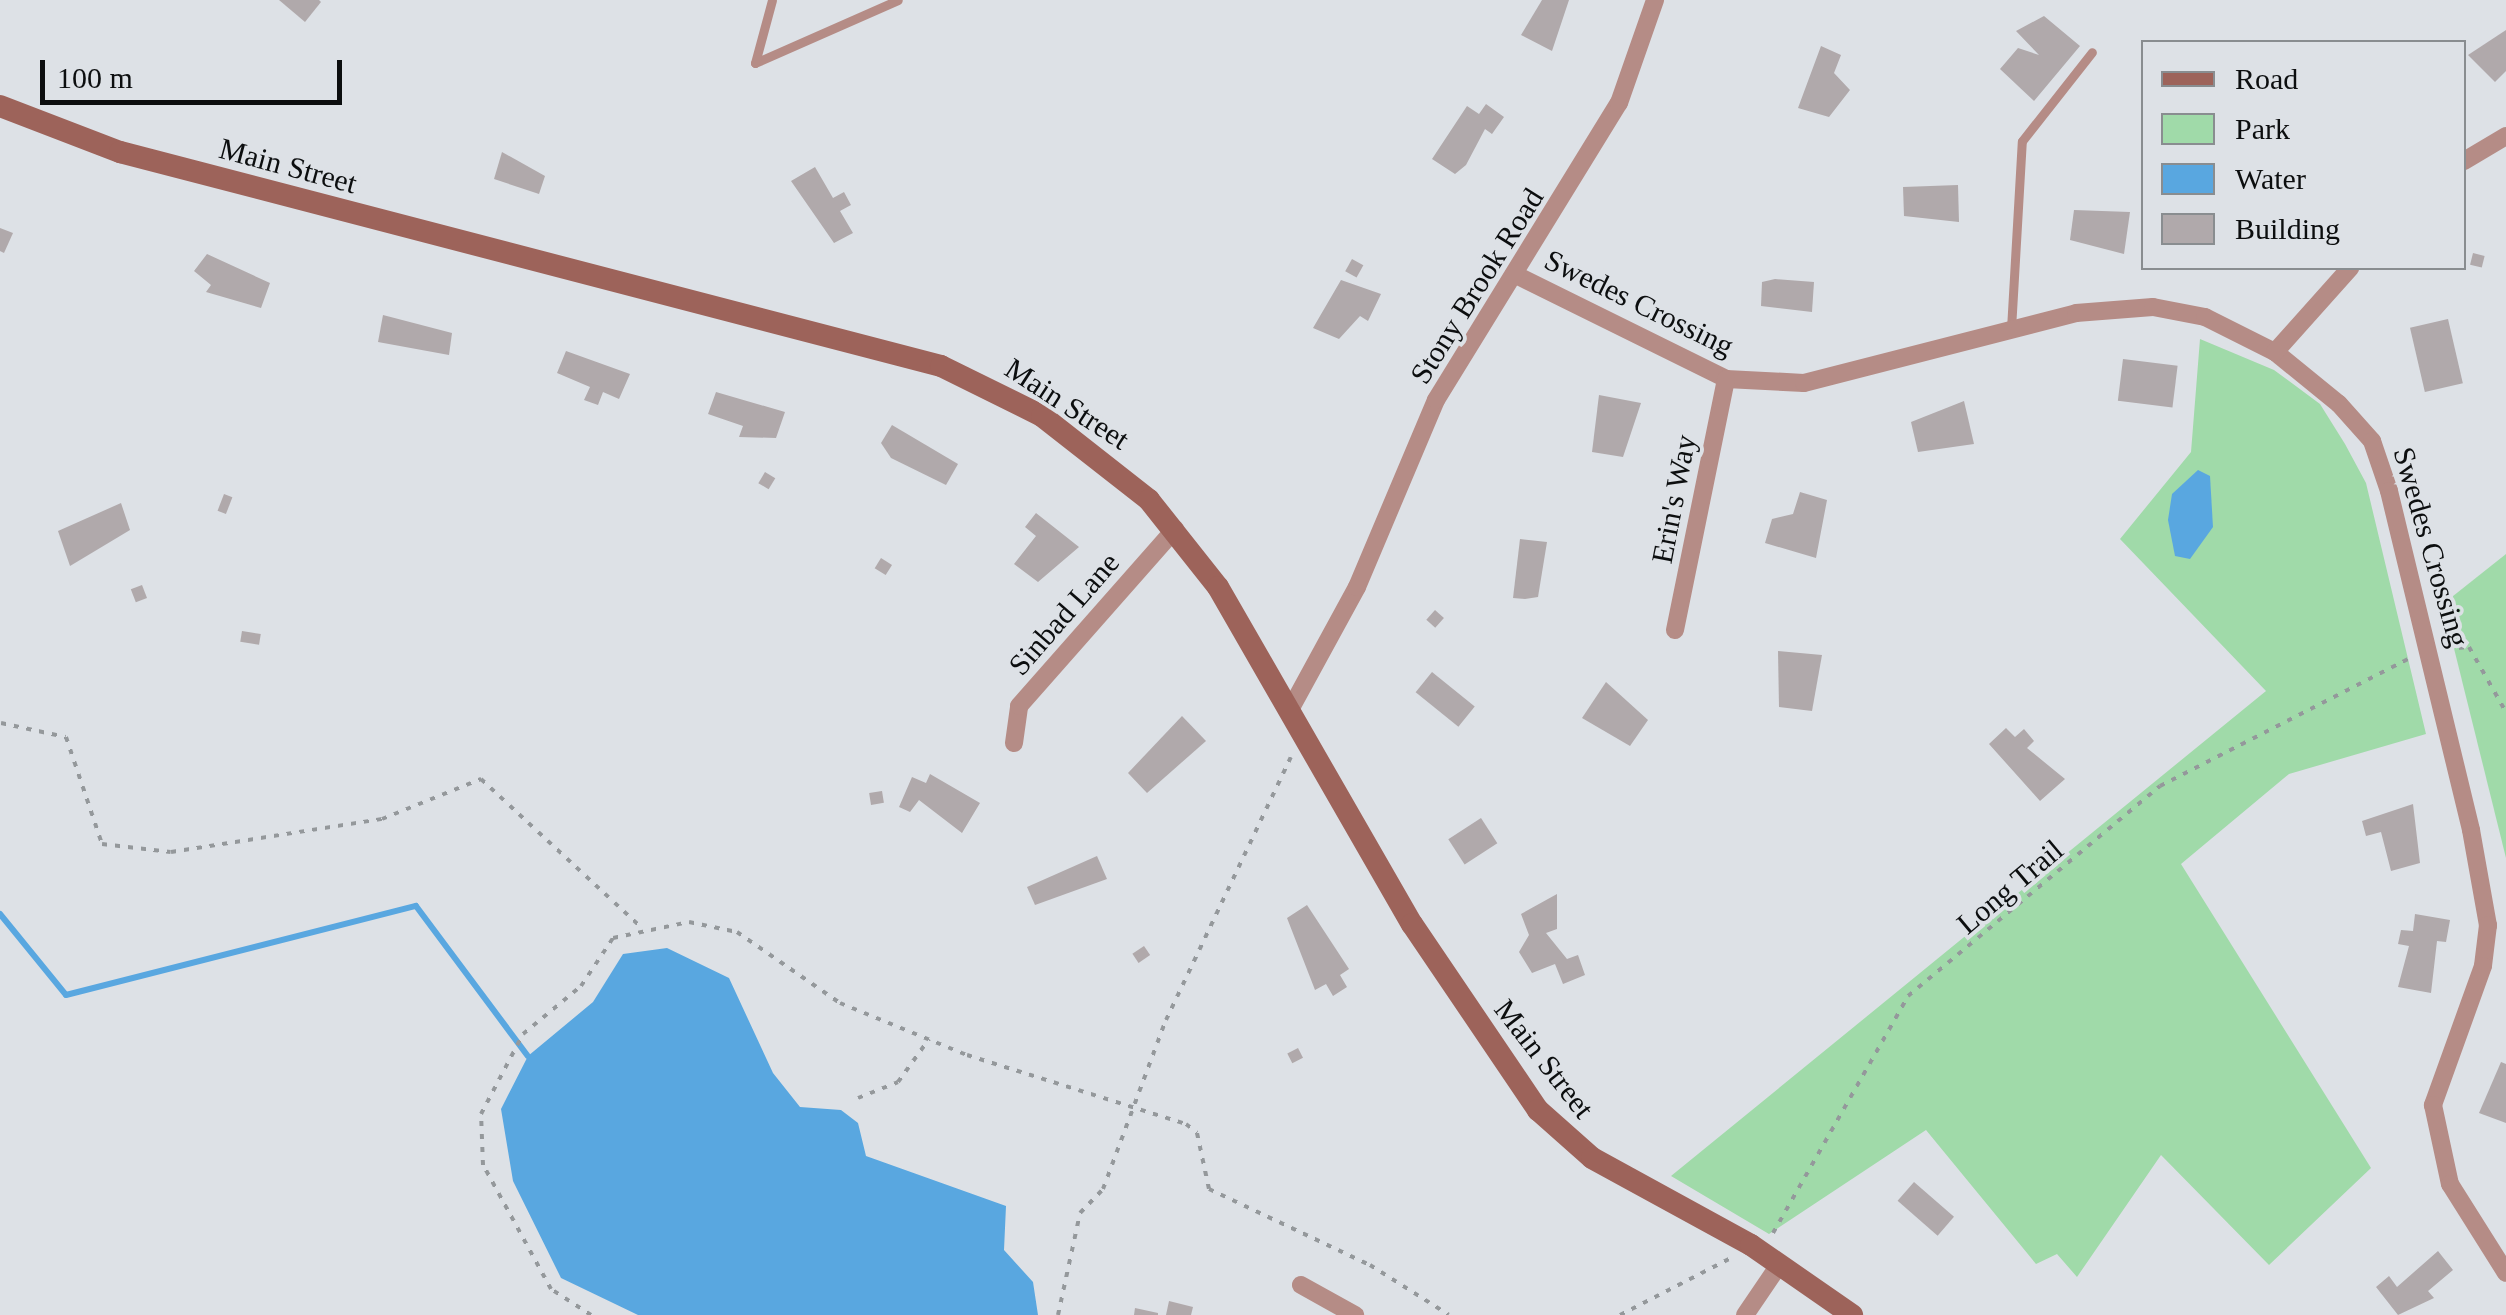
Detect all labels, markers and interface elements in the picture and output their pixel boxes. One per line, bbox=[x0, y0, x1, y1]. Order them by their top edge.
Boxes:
scale bar bbox=[45, 40, 348, 102]
legend bbox=[2141, 40, 2466, 270]
text: 100 m bbox=[57, 61, 133, 94]
text: Road bbox=[2235, 62, 2298, 95]
text: Park bbox=[2235, 112, 2290, 145]
street label: Main Street bbox=[215, 130, 361, 202]
text: Water bbox=[2235, 162, 2306, 195]
street label: Stony Brook Road bbox=[1403, 182, 1551, 390]
text: Building bbox=[2235, 212, 2340, 245]
street label: Swedes Crossing bbox=[1539, 242, 1739, 364]
street label: Main Street bbox=[998, 351, 1136, 457]
street label: Erin's Way bbox=[1644, 432, 1704, 566]
street label: Swedes Crossing bbox=[2385, 443, 2477, 651]
street label: Sinbad Lane bbox=[1001, 545, 1127, 683]
street label: Long Trail bbox=[1949, 832, 2071, 942]
street label: Main Street bbox=[1486, 992, 1602, 1126]

